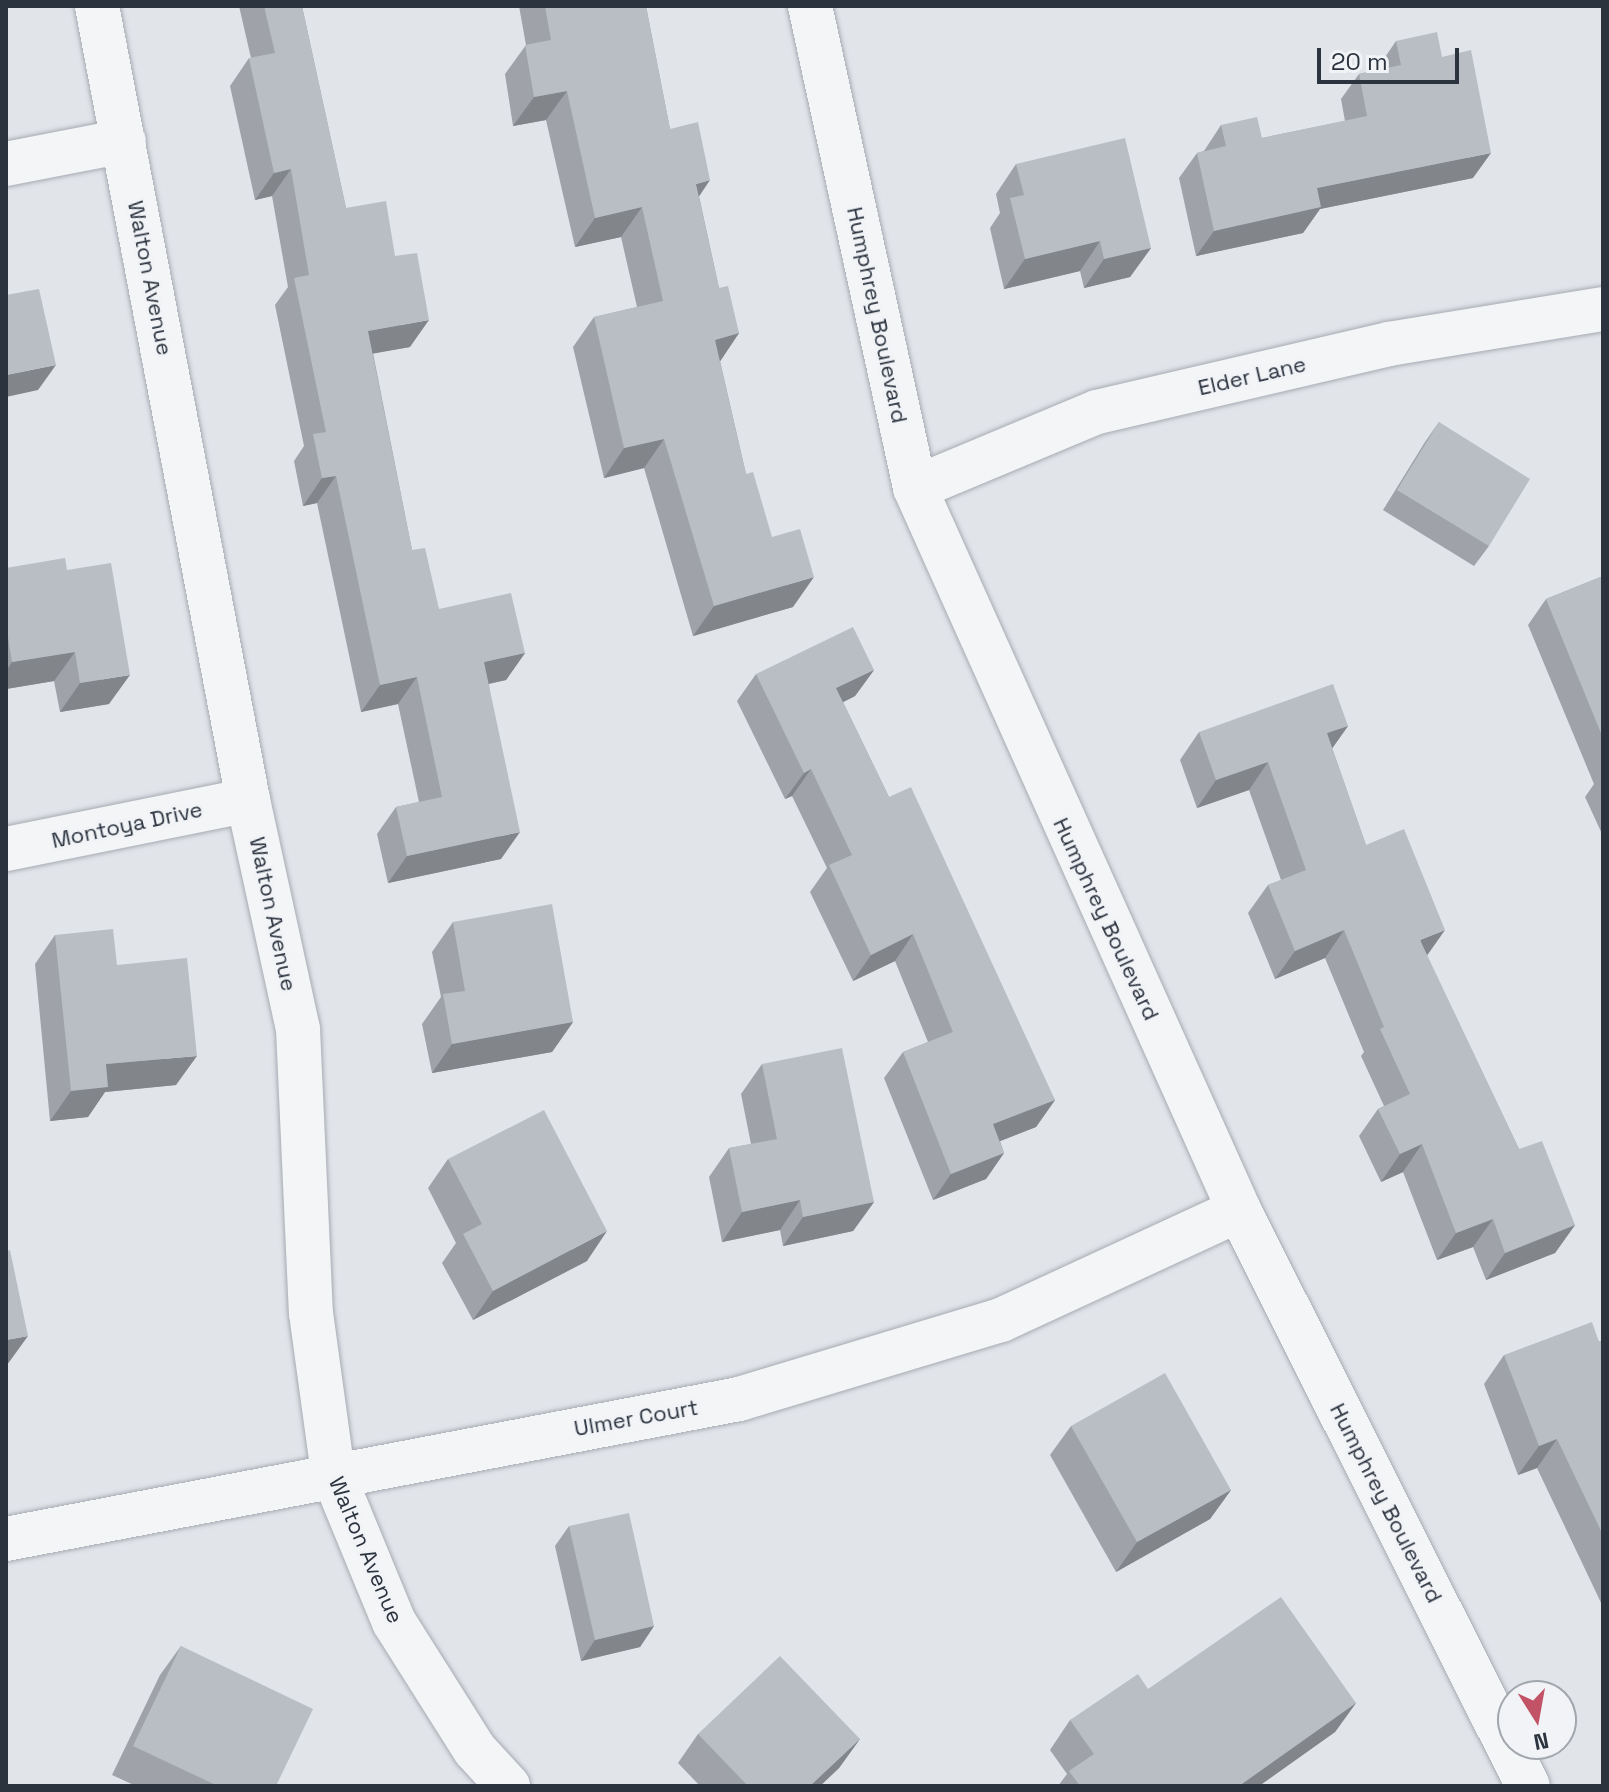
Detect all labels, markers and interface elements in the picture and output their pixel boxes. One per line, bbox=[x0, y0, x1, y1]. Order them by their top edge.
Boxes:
scale bar bbox=[1321, 32, 1463, 82]
text: 20 m bbox=[1331, 46, 1388, 77]
street label: Walton Avenue bbox=[122, 198, 178, 358]
street label: Humphrey Boulevard bbox=[841, 205, 913, 425]
street label: Elder Lane bbox=[1195, 351, 1309, 401]
street label: Montoya Drive bbox=[49, 796, 205, 854]
street label: Humphrey Boulevard bbox=[1047, 814, 1165, 1024]
street label: Walton Avenue bbox=[244, 834, 302, 994]
street label: Ulmer Court bbox=[572, 1394, 700, 1442]
street label: Humphrey Boulevard bbox=[1324, 1399, 1448, 1607]
street label: Walton Avenue bbox=[323, 1472, 409, 1628]
north arrow bbox=[1497, 1680, 1577, 1760]
text: N bbox=[1531, 1726, 1551, 1757]

